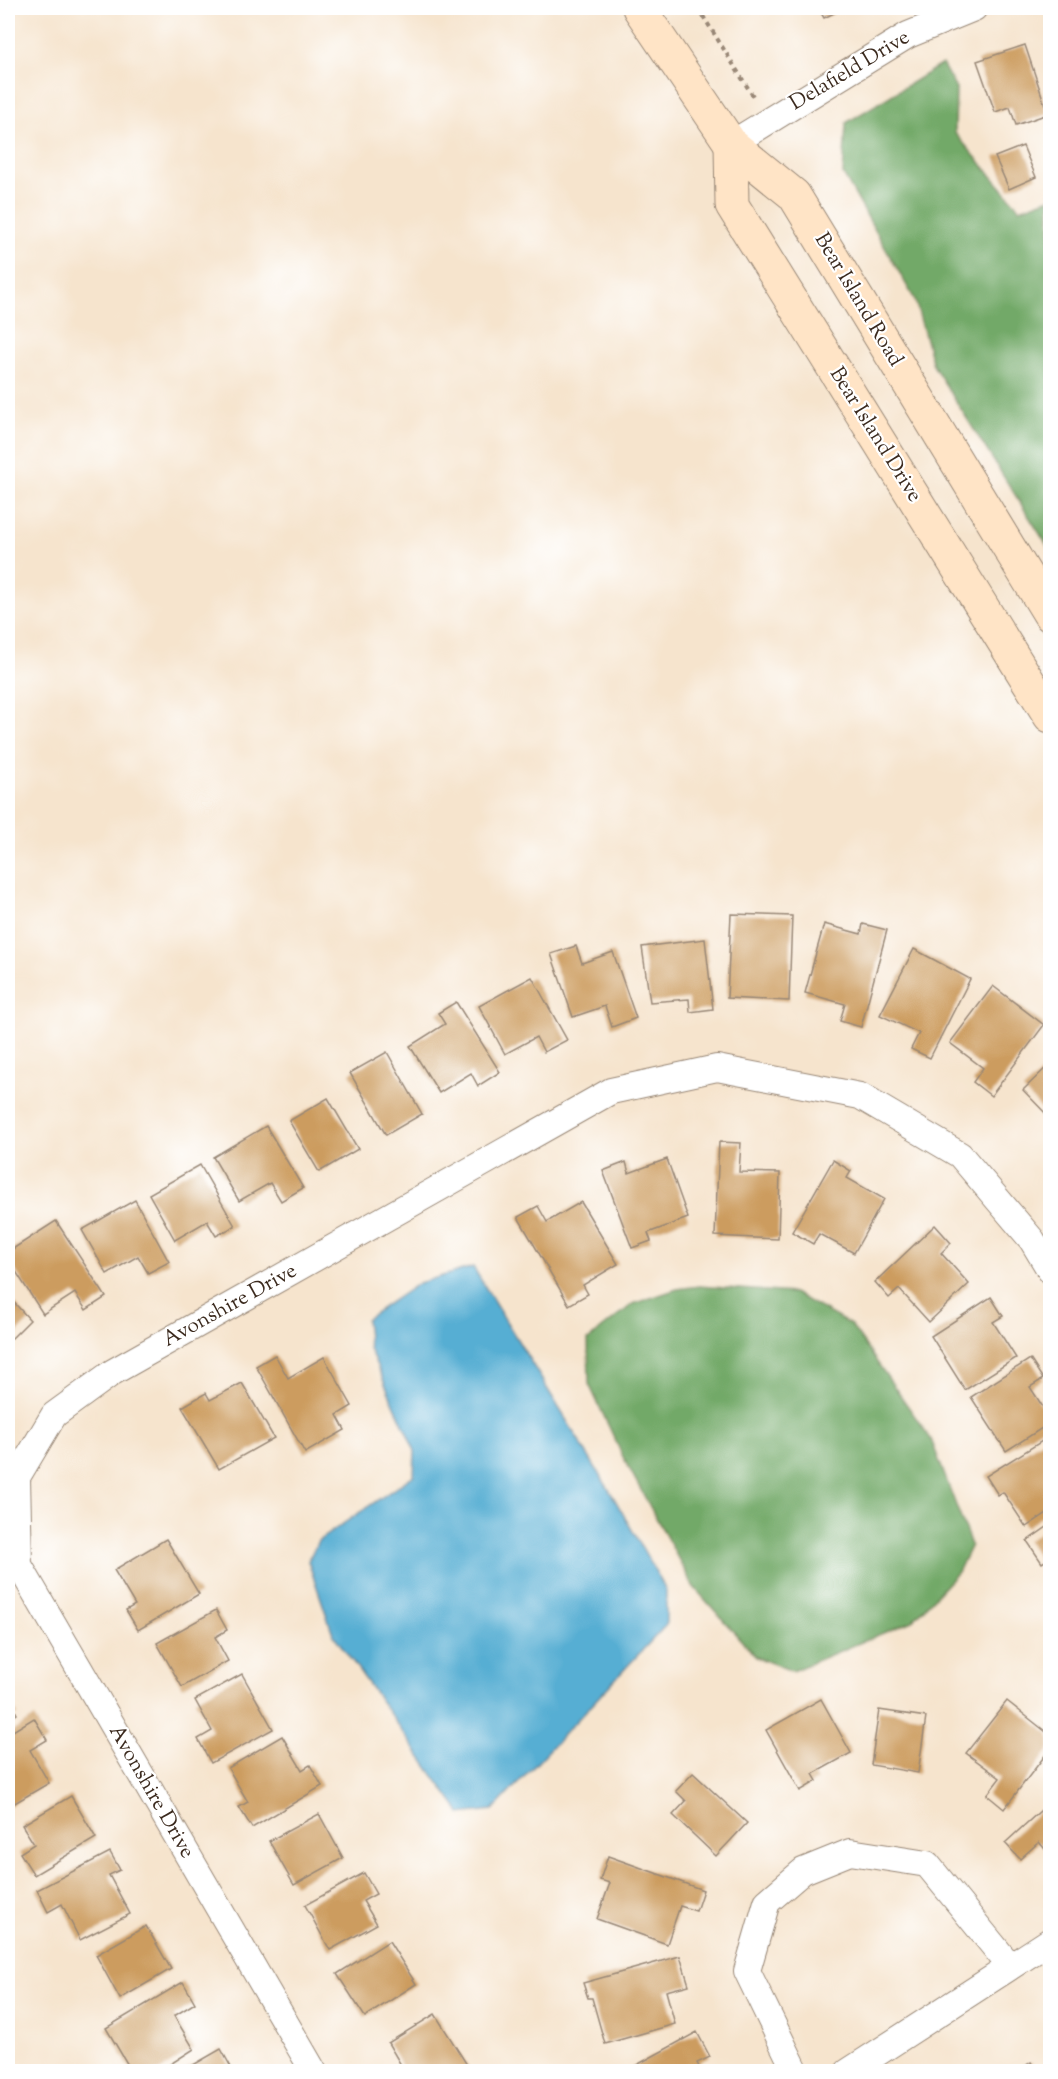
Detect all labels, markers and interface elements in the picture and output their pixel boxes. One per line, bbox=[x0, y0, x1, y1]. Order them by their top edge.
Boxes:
street label: Delafield Drive bbox=[784, 23, 916, 119]
street label: Bear Island Road bbox=[806, 227, 910, 373]
street label: Bear Island Drive bbox=[821, 362, 929, 508]
street label: Avonshire Drive bbox=[157, 1257, 303, 1355]
street label: Avonshire Drive bbox=[101, 1720, 201, 1864]

